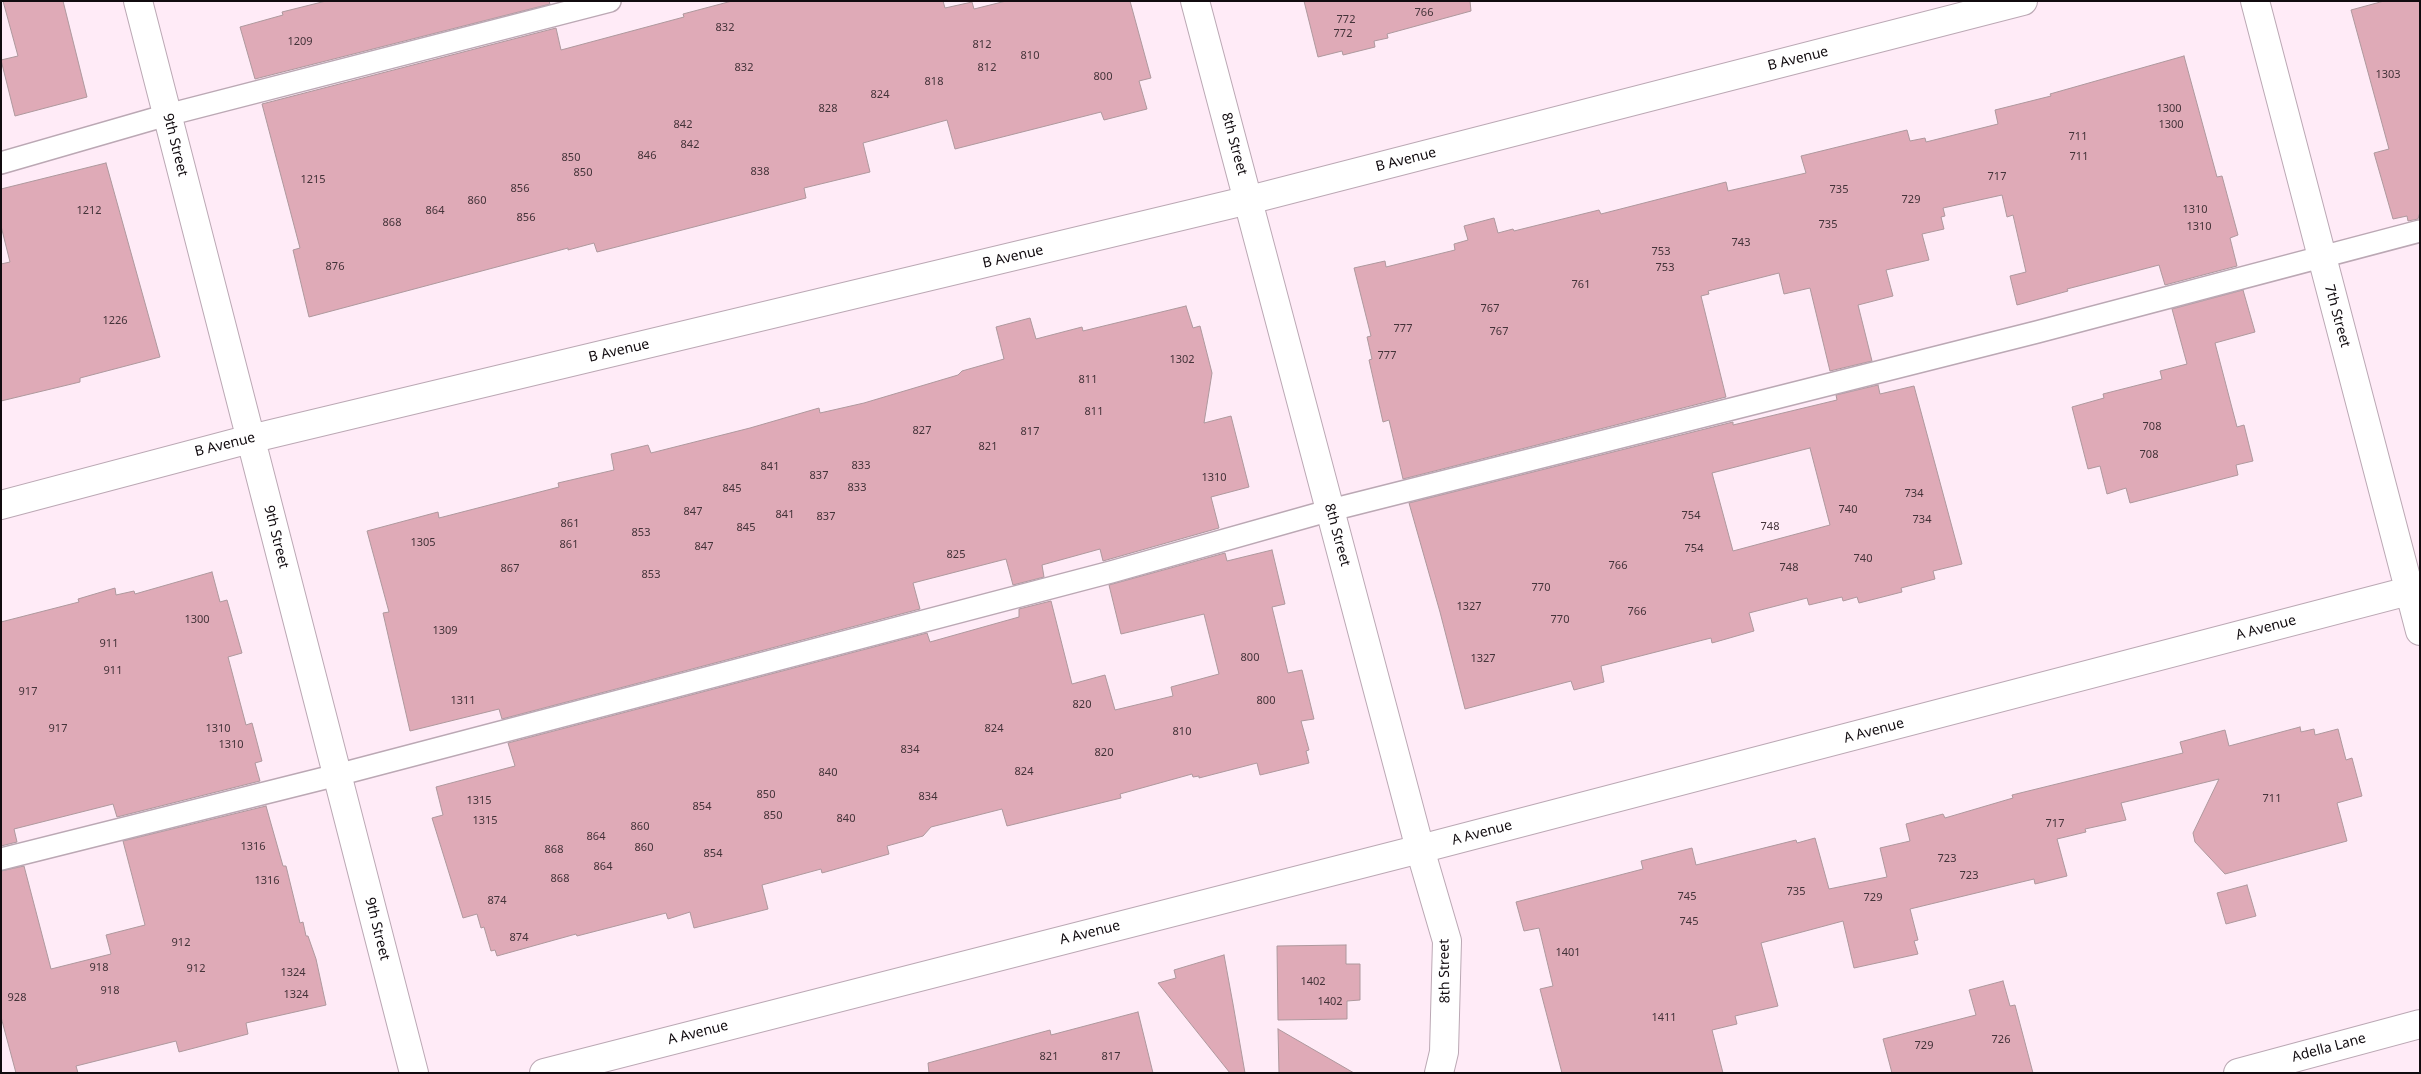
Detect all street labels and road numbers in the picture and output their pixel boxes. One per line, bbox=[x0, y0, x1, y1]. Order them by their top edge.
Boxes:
street label: B Avenue bbox=[1766, 43, 1830, 75]
street label: 8th Street bbox=[1218, 111, 1250, 177]
street label: 9th Street bbox=[159, 112, 191, 178]
street label: B Avenue bbox=[1374, 144, 1438, 176]
street label: B Avenue bbox=[981, 242, 1045, 272]
street label: 7th Street bbox=[2321, 283, 2353, 349]
street label: B Avenue bbox=[587, 336, 651, 366]
street label: B Avenue bbox=[193, 429, 257, 461]
street label: 8th Street bbox=[1321, 502, 1353, 568]
street label: 9th Street bbox=[260, 504, 292, 570]
street label: A Avenue bbox=[2234, 612, 2298, 644]
street label: A Avenue bbox=[1842, 715, 1906, 747]
street label: A Avenue bbox=[1450, 817, 1514, 849]
street label: 9th Street bbox=[361, 896, 393, 962]
street label: A Avenue bbox=[1058, 917, 1122, 949]
street label: 8th Street bbox=[1436, 939, 1454, 1003]
street label: A Avenue bbox=[666, 1017, 730, 1049]
street label: Adella Lane bbox=[2290, 1030, 2368, 1066]

